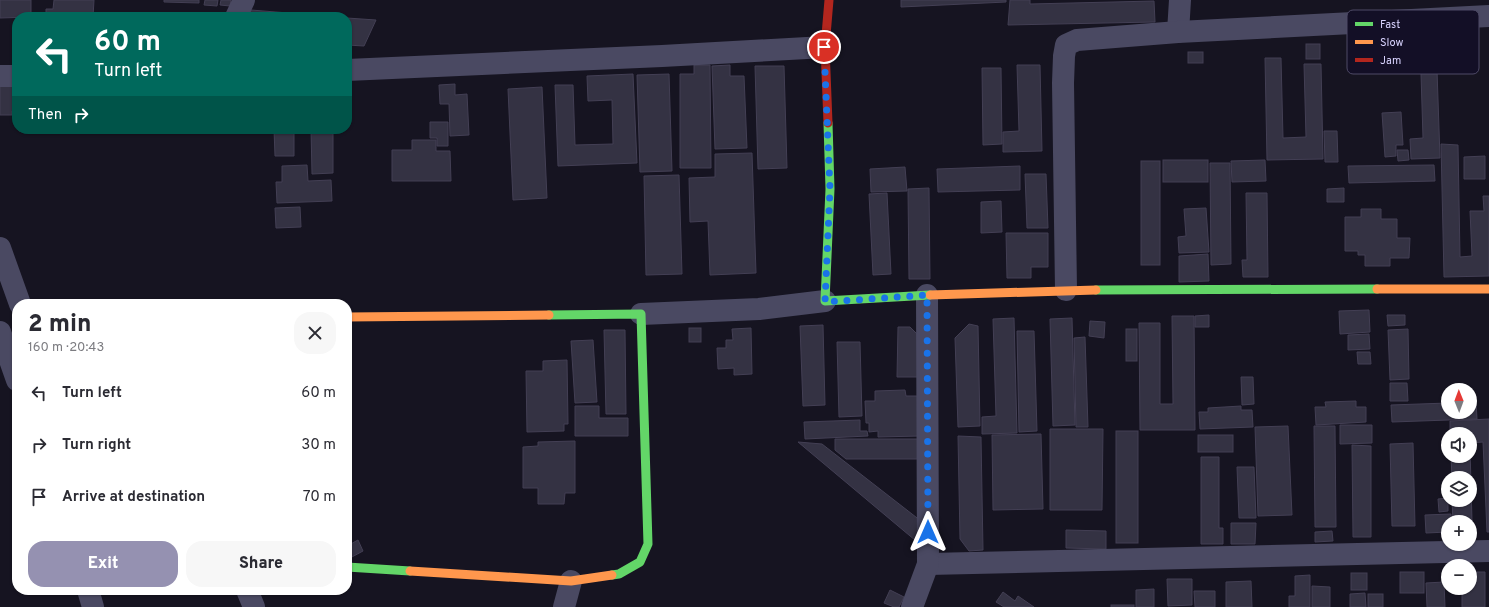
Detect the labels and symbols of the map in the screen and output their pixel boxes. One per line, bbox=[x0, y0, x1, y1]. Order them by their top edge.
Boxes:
legend bbox=[1347, 10, 1479, 74]
text: Fast bbox=[1380, 18, 1400, 32]
pin bbox=[807, 30, 841, 64]
text: Slow bbox=[1380, 36, 1403, 50]
text: Jam bbox=[1380, 54, 1401, 68]
north arrow bbox=[1441, 383, 1477, 419]
position arrow bbox=[907, 511, 949, 553]

